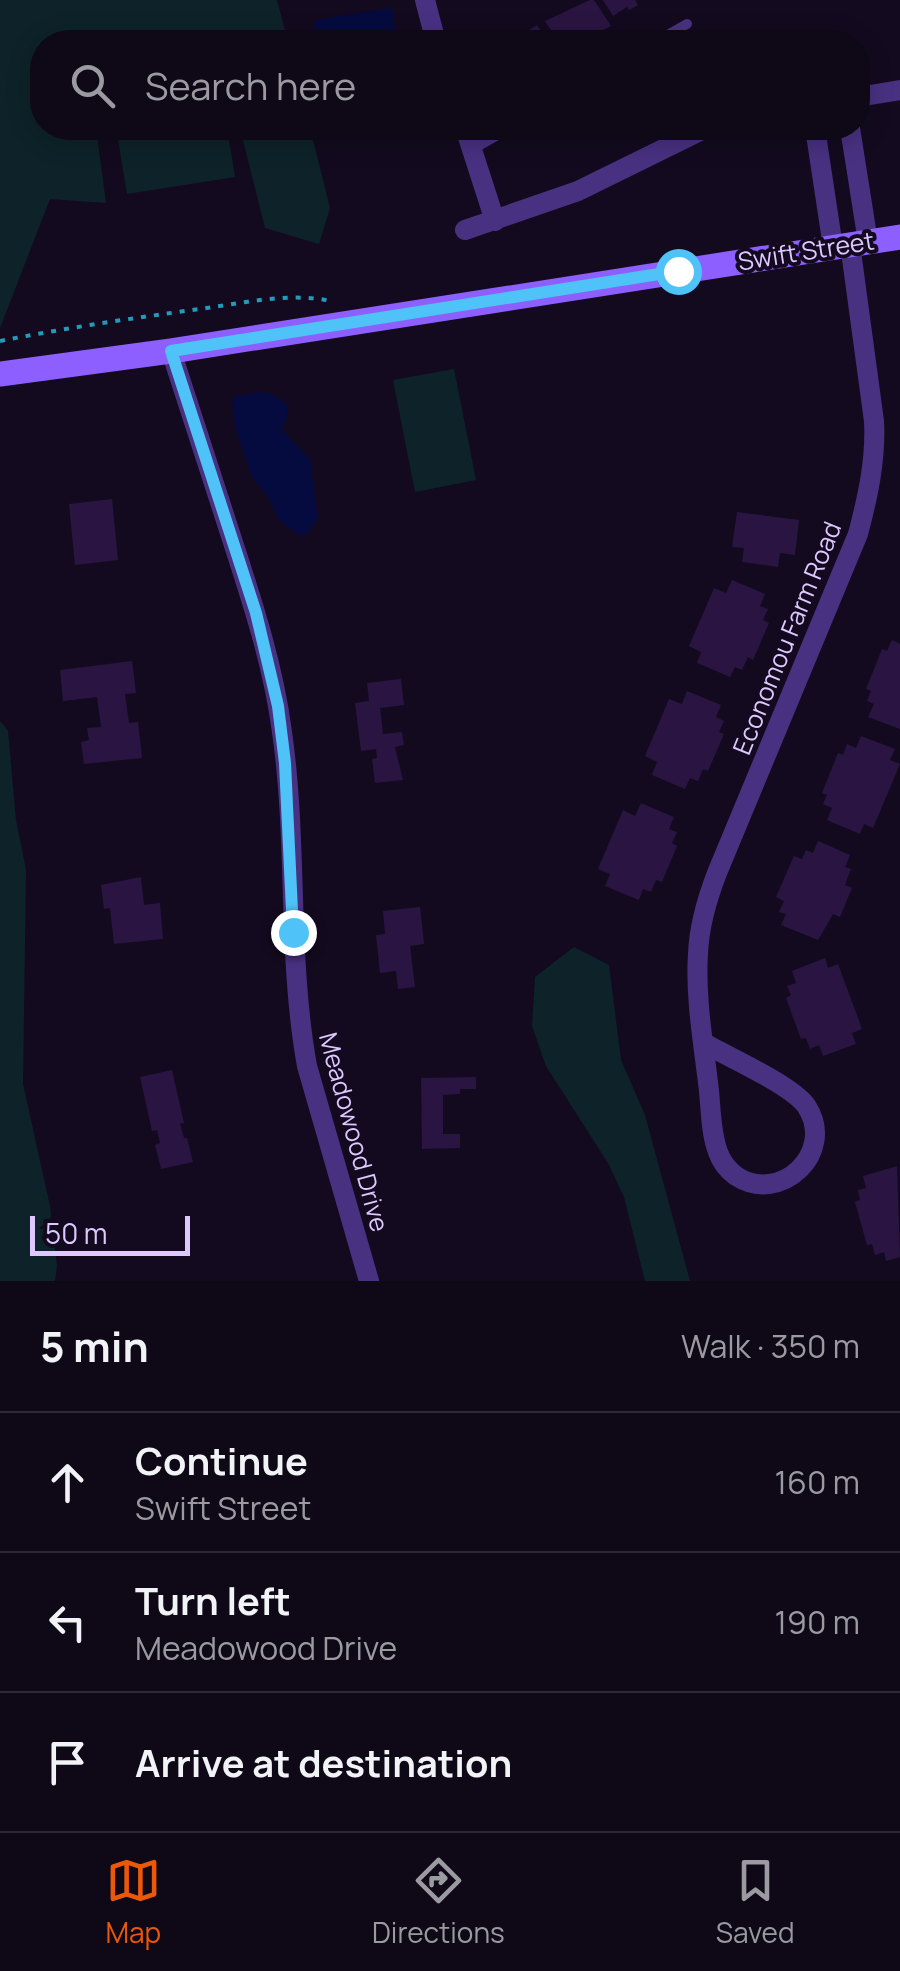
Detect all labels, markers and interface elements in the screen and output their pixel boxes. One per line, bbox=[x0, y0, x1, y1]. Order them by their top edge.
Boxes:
search box bbox=[30, 30, 870, 140]
icon: search bbox=[65, 58, 120, 113]
text: Search here bbox=[145, 59, 356, 111]
street label: Swift Street bbox=[735, 222, 877, 279]
route start bbox=[656, 249, 702, 295]
street label: Economou Farm Road bbox=[724, 516, 849, 759]
route end bbox=[271, 910, 317, 956]
street label: Meadowood Drive bbox=[311, 1028, 398, 1235]
scale bar bbox=[30, 1211, 190, 1256]
text: 50 m bbox=[45, 1214, 108, 1252]
text: 5 min bbox=[40, 1317, 149, 1375]
text: Walk · 350 m bbox=[681, 1324, 860, 1368]
text: Continue bbox=[135, 1434, 308, 1486]
icon: ahead bbox=[40, 1455, 95, 1510]
text: 160 m bbox=[775, 1460, 860, 1504]
text: Swift Street bbox=[135, 1486, 311, 1530]
text: Turn left bbox=[135, 1574, 291, 1626]
icon: left bbox=[40, 1595, 95, 1650]
text: 190 m bbox=[775, 1600, 860, 1644]
text: Meadowood Drive bbox=[135, 1626, 397, 1670]
icon: arrive bbox=[40, 1735, 95, 1790]
text: Arrive at destination bbox=[135, 1736, 512, 1788]
tab: Map bbox=[105, 1853, 161, 1951]
tab: Directions bbox=[372, 1853, 505, 1951]
tab: Saved bbox=[716, 1853, 795, 1951]

